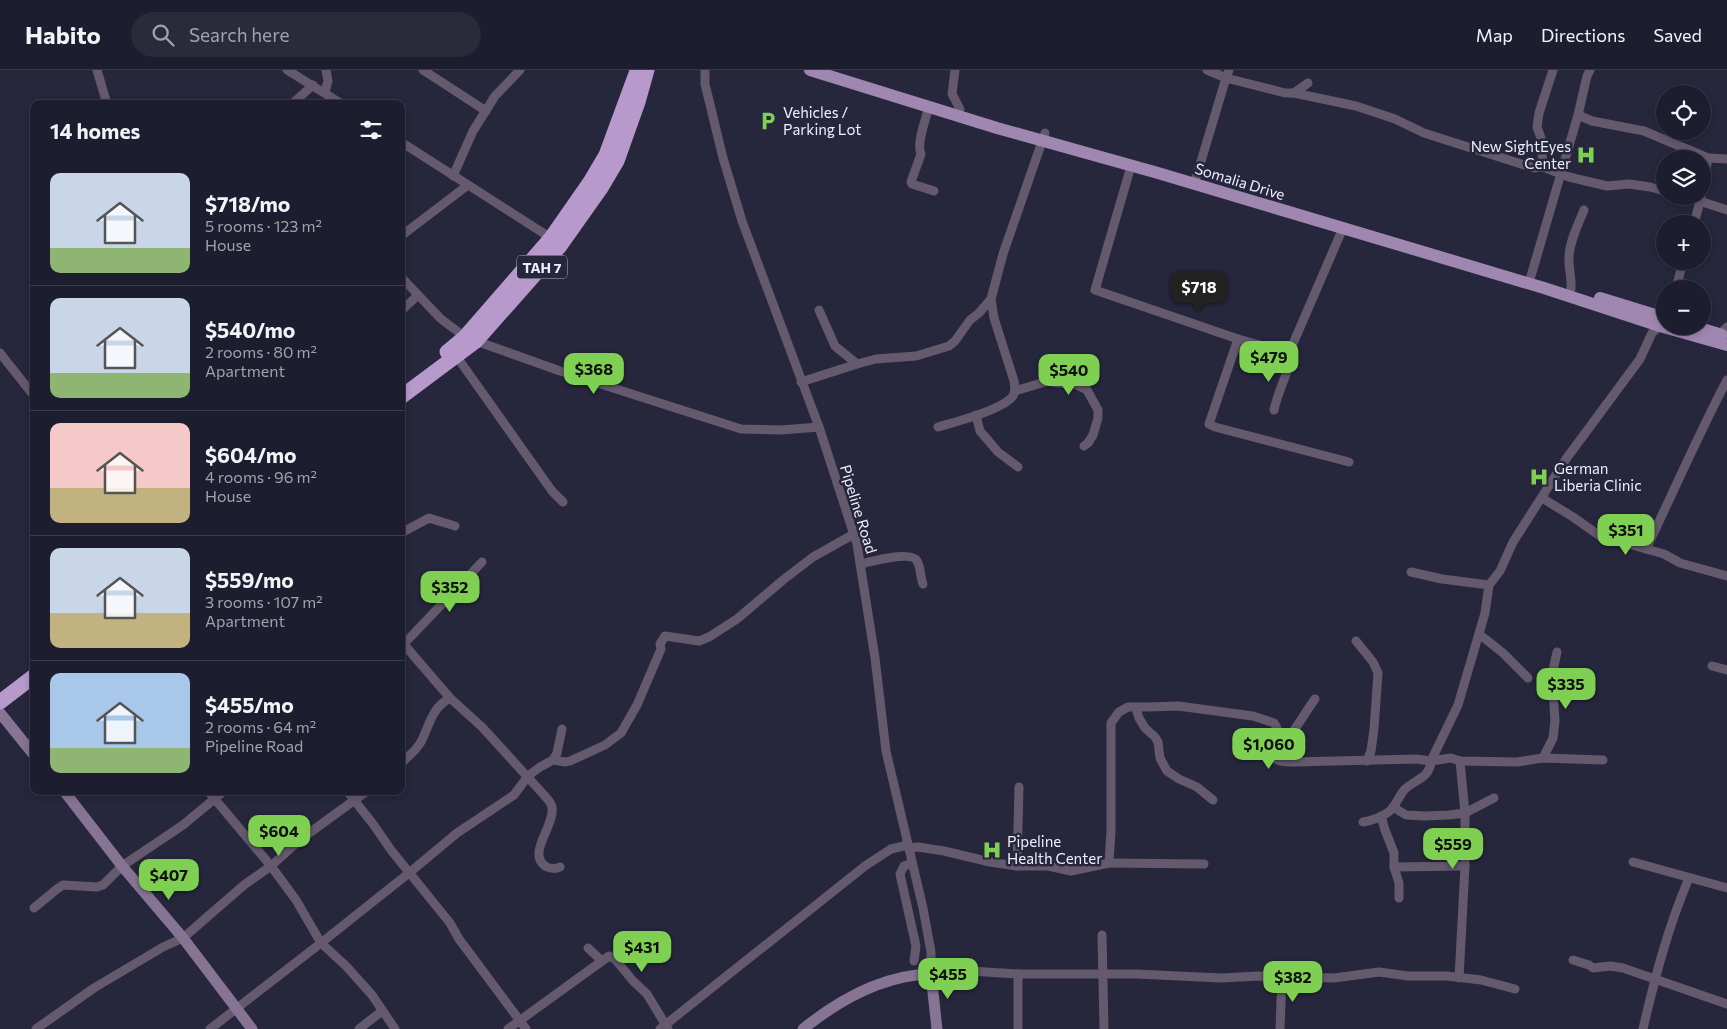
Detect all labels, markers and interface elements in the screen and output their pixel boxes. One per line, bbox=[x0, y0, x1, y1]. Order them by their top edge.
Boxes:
search box bbox=[131, 12, 481, 57]
text: Habito bbox=[25, 20, 101, 49]
icon: search bbox=[149, 21, 177, 49]
text: Search here bbox=[189, 23, 289, 46]
text: Map bbox=[1476, 24, 1513, 46]
text: Directions bbox=[1541, 24, 1625, 46]
text: Saved bbox=[1653, 24, 1702, 46]
map controls bbox=[1656, 85, 1711, 335]
button: locate bbox=[1656, 85, 1711, 140]
place label: Vehicles / Parking Lot bbox=[783, 103, 861, 138]
parking icon: Vehicles / Parking Lot bbox=[757, 110, 779, 132]
icon: filters bbox=[357, 116, 385, 144]
text: 14 homes bbox=[50, 118, 140, 143]
place label: New SightEyes Center bbox=[1471, 137, 1571, 172]
hospital icon: New SightEyes Center bbox=[1575, 144, 1597, 166]
button: layers bbox=[1656, 150, 1711, 205]
street label: Somalia Drive bbox=[1193, 159, 1287, 203]
text: $718/mo bbox=[205, 191, 290, 216]
icon: home bbox=[90, 193, 150, 253]
button: + bbox=[1656, 215, 1711, 270]
text: 5 rooms · 123 m² bbox=[205, 216, 322, 235]
text: House bbox=[205, 235, 251, 254]
road number: TAH 7 bbox=[517, 256, 567, 278]
pin: $718 bbox=[1169, 270, 1229, 313]
text: $718 bbox=[1181, 277, 1217, 296]
button: − bbox=[1656, 280, 1711, 335]
text: $540/mo bbox=[205, 317, 295, 342]
icon: home bbox=[90, 318, 150, 378]
pin: $479 bbox=[1239, 340, 1299, 383]
text: 2 rooms · 80 m² bbox=[205, 342, 317, 361]
text: $479 bbox=[1250, 347, 1288, 366]
pin: $368 bbox=[564, 352, 624, 395]
pin: $540 bbox=[1039, 354, 1099, 396]
text: $368 bbox=[575, 359, 613, 378]
text: $540 bbox=[1050, 360, 1088, 379]
text: Apartment bbox=[205, 361, 285, 380]
text: $604/mo bbox=[205, 442, 297, 467]
icon: home bbox=[90, 443, 150, 503]
place label: German Liberia Clinic bbox=[1554, 459, 1642, 494]
street label: Pipeline Road bbox=[837, 462, 881, 556]
hospital icon: German Liberia Clinic bbox=[1528, 466, 1550, 488]
text: 4 rooms · 96 m² bbox=[205, 467, 317, 486]
text: House bbox=[205, 486, 251, 505]
pin: $351 bbox=[1596, 514, 1656, 556]
text: $351 bbox=[1608, 520, 1644, 539]
text: $559/mo bbox=[205, 567, 294, 592]
icon: home bbox=[90, 568, 150, 628]
pin: $352 bbox=[420, 570, 480, 613]
text: $352 bbox=[432, 577, 468, 596]
text: 3 rooms · 107 m² bbox=[205, 592, 323, 611]
text: Apartment bbox=[205, 611, 285, 630]
pin: $335 bbox=[1536, 668, 1596, 710]
text: $335 bbox=[1547, 674, 1585, 693]
text: $455/mo bbox=[205, 692, 294, 717]
icon: home bbox=[90, 693, 150, 753]
text: 2 rooms · 64 m² bbox=[205, 717, 316, 736]
pin: $1,060 bbox=[1228, 728, 1310, 770]
text: $1,060 bbox=[1243, 734, 1295, 753]
text: Pipeline Road bbox=[205, 736, 303, 755]
pin: $604 bbox=[249, 814, 309, 857]
text: $604 bbox=[259, 821, 299, 840]
pin: $559 bbox=[1423, 828, 1483, 870]
place label: Pipeline Health Center bbox=[1007, 832, 1102, 867]
text: $559 bbox=[1434, 834, 1472, 853]
hospital icon: Pipeline Health Center bbox=[981, 839, 1003, 861]
pin: $407 bbox=[139, 858, 199, 901]
text: $407 bbox=[150, 865, 188, 884]
pin: $431 bbox=[612, 930, 672, 973]
text: $431 bbox=[624, 937, 660, 956]
pin: $455 bbox=[918, 958, 978, 1000]
pin: $382 bbox=[1263, 960, 1323, 1003]
text: $455 bbox=[929, 964, 967, 983]
text: $382 bbox=[1274, 967, 1312, 986]

